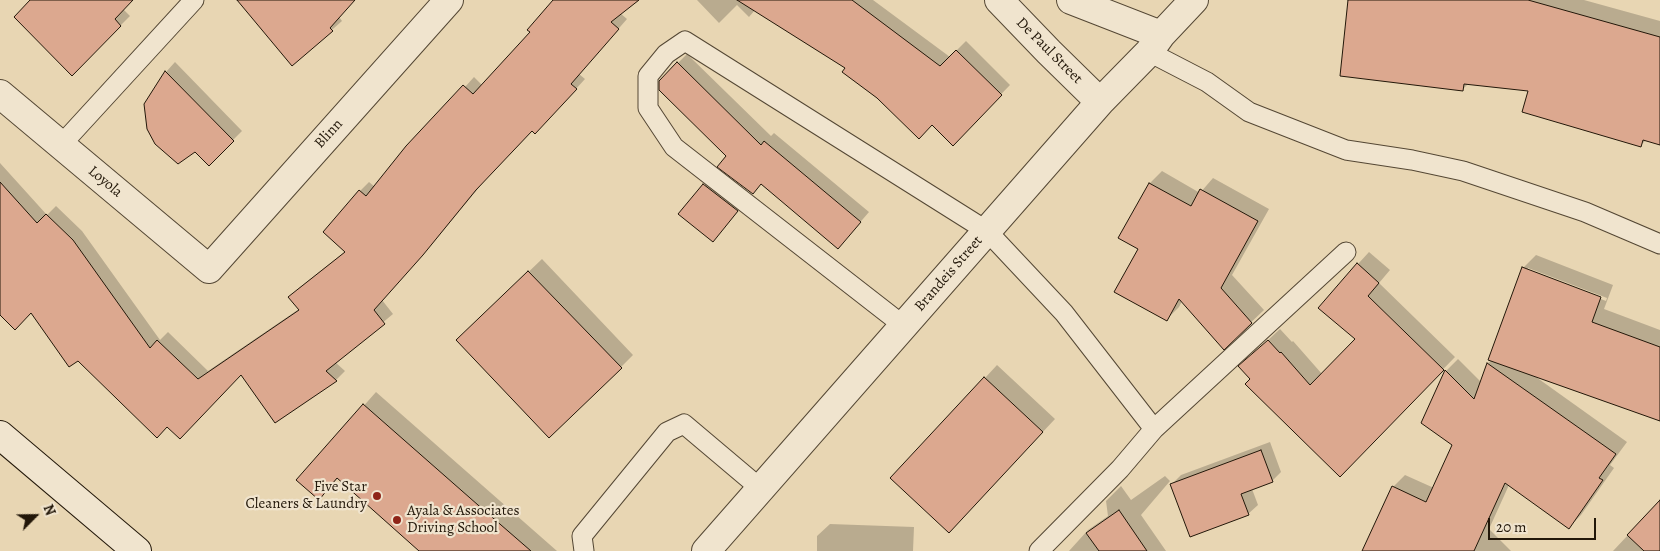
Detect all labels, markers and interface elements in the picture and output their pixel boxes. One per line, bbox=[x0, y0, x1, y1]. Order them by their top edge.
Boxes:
street label: De Paul Street bbox=[1012, 14, 1086, 88]
street label: Blinn bbox=[311, 116, 347, 152]
street label: Loyola bbox=[84, 162, 126, 202]
street label: Brandeis Street bbox=[911, 232, 987, 316]
place label: Five Star Cleaners & Laundry bbox=[245, 478, 367, 513]
marker: Five Star Cleaners & Laundry bbox=[371, 490, 383, 502]
north arrow bbox=[10, 491, 60, 541]
text: N bbox=[39, 502, 60, 518]
place label: Ayala & Associates Driving School bbox=[407, 502, 520, 537]
scale bar bbox=[1490, 508, 1598, 540]
marker: Ayala & Associates Driving School bbox=[391, 514, 403, 526]
text: 20 m bbox=[1496, 517, 1527, 537]

